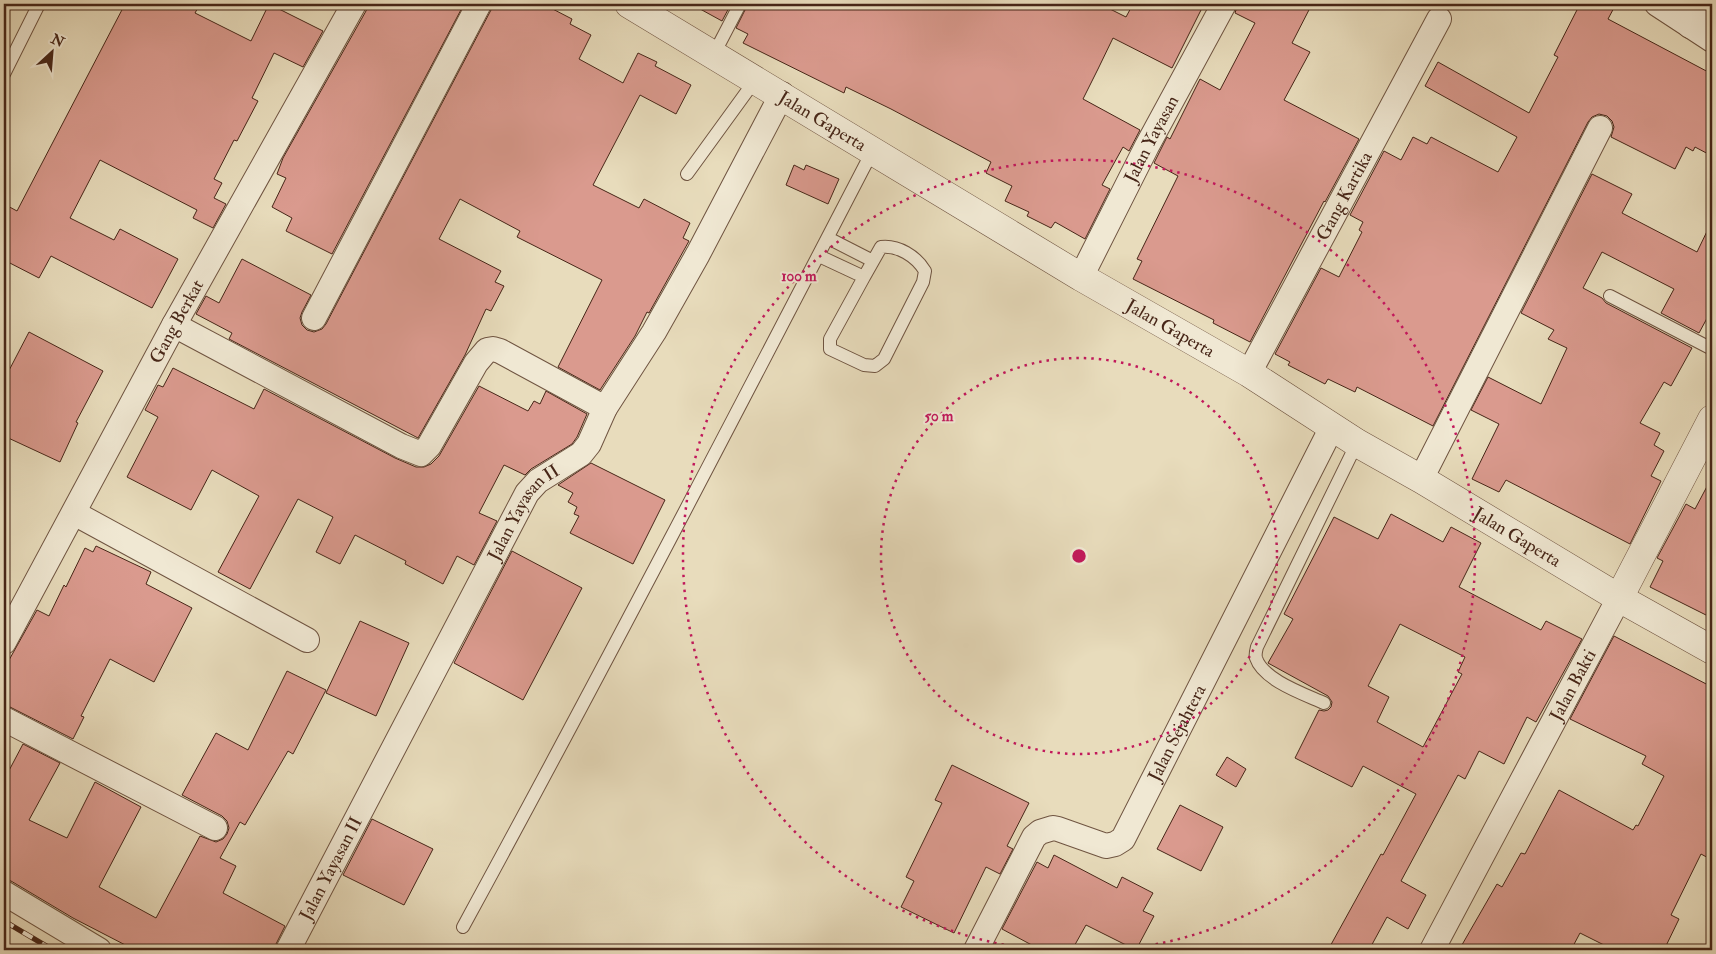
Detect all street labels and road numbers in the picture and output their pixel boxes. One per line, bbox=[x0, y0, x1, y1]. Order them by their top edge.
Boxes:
street label: Jalan Gaperta bbox=[773, 85, 871, 156]
street label: Jalan Yayasan bbox=[1119, 91, 1184, 187]
street label: Gang Kartika bbox=[1311, 147, 1378, 244]
street label: Gang Berkat bbox=[144, 275, 209, 367]
street label: Jalan Gaperta bbox=[1121, 293, 1219, 363]
street label: Jalan Yayasan II bbox=[482, 459, 564, 565]
street label: Jalan Gaperta bbox=[1468, 501, 1566, 572]
street label: Jalan Bakti bbox=[1544, 645, 1601, 726]
street label: Jalan Sejahtera bbox=[1142, 680, 1211, 786]
street label: Jalan Yayasan II bbox=[294, 813, 367, 925]

